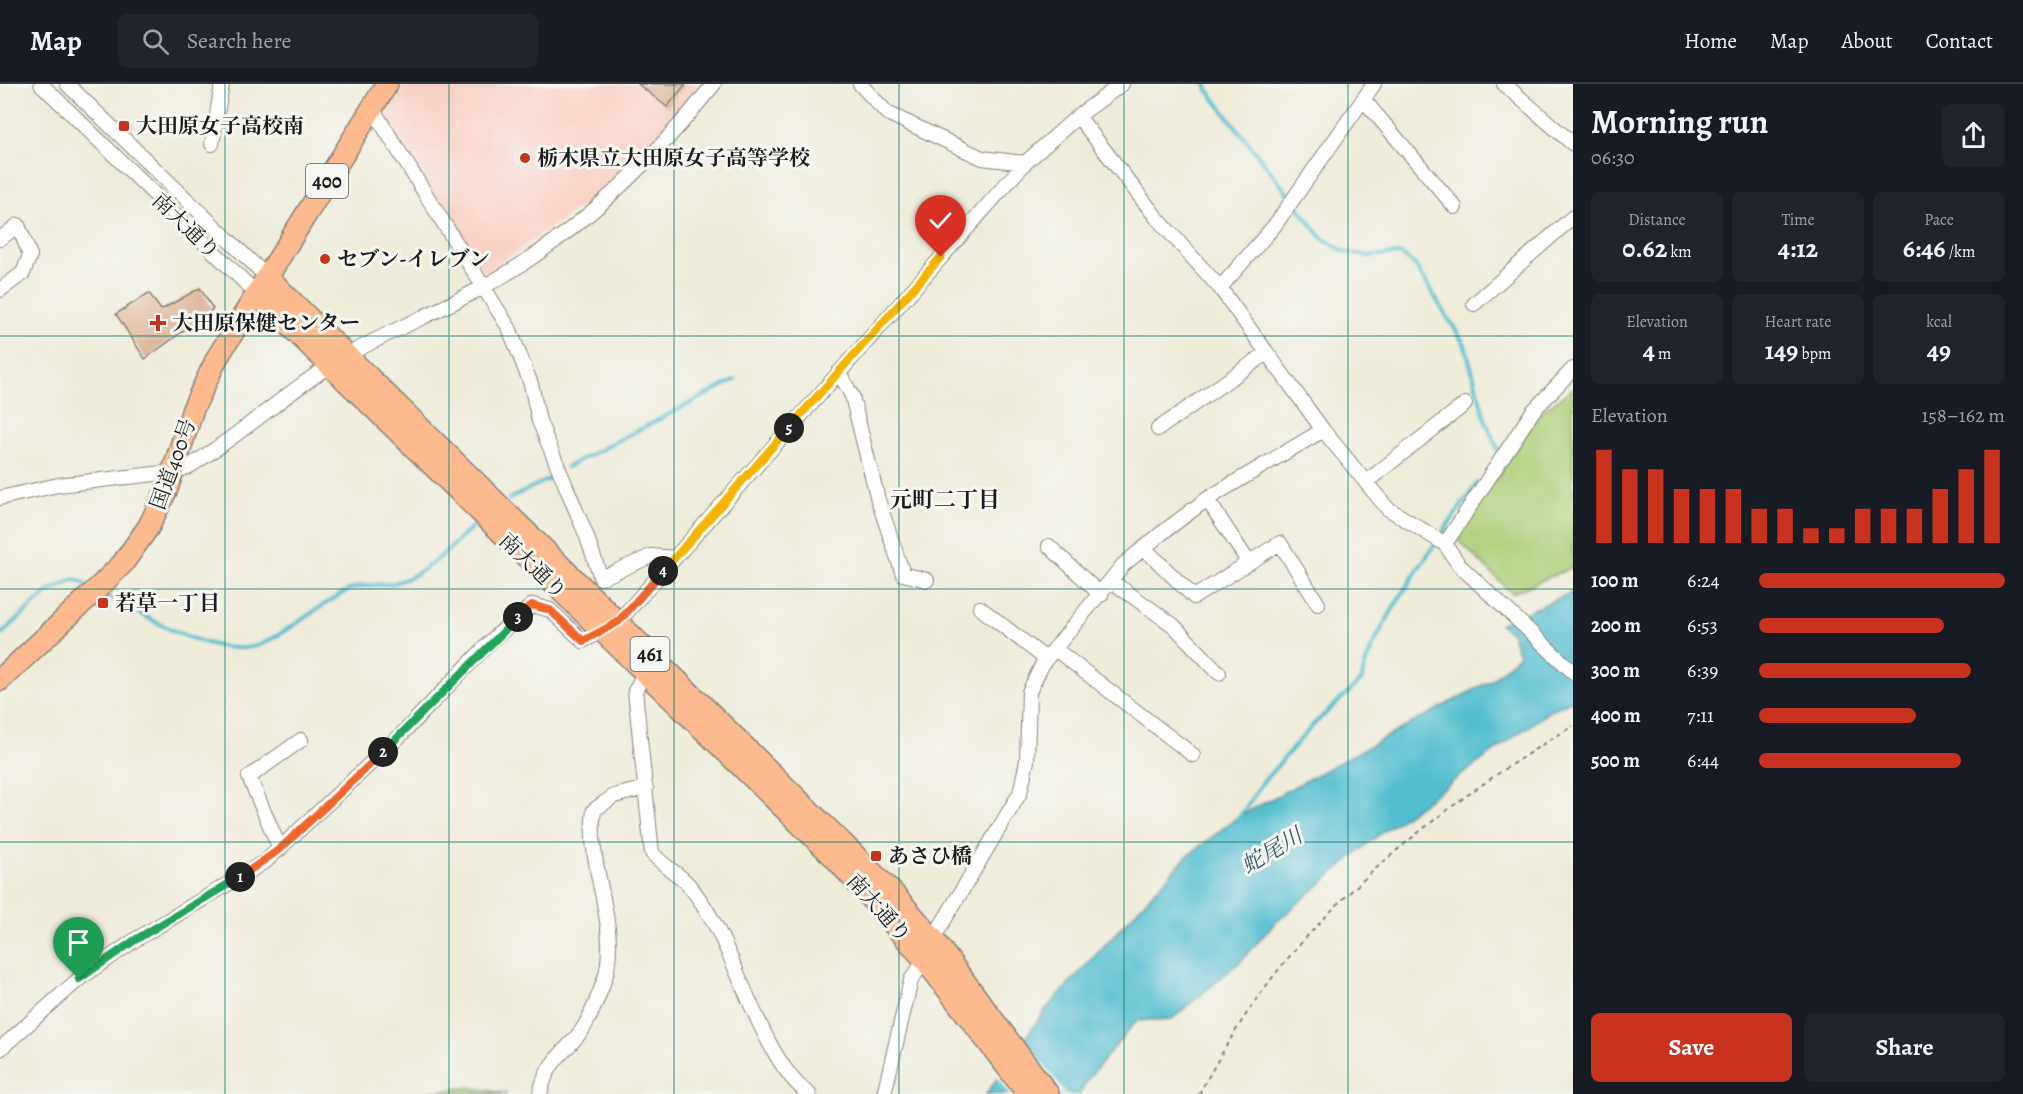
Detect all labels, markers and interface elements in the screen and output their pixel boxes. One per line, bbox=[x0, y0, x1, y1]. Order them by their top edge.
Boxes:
search box bbox=[118, 14, 538, 68]
text: Map bbox=[30, 22, 82, 60]
icon: search bbox=[139, 25, 172, 58]
text: Search here bbox=[187, 26, 291, 56]
text: Home bbox=[1684, 27, 1737, 55]
text: Map bbox=[1770, 27, 1808, 55]
text: About bbox=[1841, 27, 1893, 55]
text: Contact bbox=[1926, 27, 1993, 55]
text: Morning run bbox=[1591, 99, 1768, 144]
button: share bbox=[1942, 104, 2005, 167]
place label: 大田原女子高校南 bbox=[136, 112, 304, 140]
marker: 大田原女子高校南 bbox=[117, 119, 131, 133]
place label: 栃木県立大田原女子高等学校 bbox=[537, 144, 810, 172]
text: 06:30 bbox=[1591, 144, 1635, 171]
marker: 栃木県立大田原女子高等学校 bbox=[518, 151, 532, 165]
road number: 400 bbox=[306, 164, 348, 198]
street label: 南大通り bbox=[146, 187, 226, 265]
pin bbox=[915, 195, 966, 257]
icon: check bbox=[924, 204, 957, 237]
text: Distance bbox=[1628, 209, 1686, 231]
text: Time bbox=[1781, 209, 1815, 231]
text: Pace bbox=[1924, 209, 1954, 231]
text: 0.62 bbox=[1622, 231, 1667, 266]
text: 4:12 bbox=[1778, 231, 1818, 266]
text: 6:46 bbox=[1903, 231, 1946, 266]
text: km bbox=[1667, 241, 1692, 263]
text: /km bbox=[1946, 241, 1975, 263]
place label: セブン-イレブン bbox=[337, 245, 490, 273]
marker: セブン-イレブン bbox=[318, 252, 332, 266]
place label: 大田原保健センター bbox=[172, 309, 360, 337]
text: Elevation bbox=[1626, 311, 1688, 333]
text: Heart rate bbox=[1765, 311, 1831, 333]
text: kcal bbox=[1926, 311, 1952, 333]
marker: 大田原保健センター bbox=[149, 314, 167, 332]
text: 4 bbox=[1643, 333, 1655, 368]
text: 149 bbox=[1765, 333, 1798, 368]
text: 49 bbox=[1927, 333, 1951, 368]
text: m bbox=[1655, 343, 1671, 365]
text: bpm bbox=[1798, 343, 1831, 365]
text: Elevation bbox=[1591, 402, 1668, 429]
text: 158–162 m bbox=[1922, 402, 2005, 429]
pin: 5 bbox=[774, 413, 804, 443]
street label: 国道400号 bbox=[144, 415, 202, 513]
text: 5 bbox=[786, 417, 792, 439]
district label: 元町二丁目 bbox=[890, 485, 1000, 515]
street label: 南大通り bbox=[493, 527, 573, 605]
pin: 4 bbox=[648, 556, 678, 586]
text: 4 bbox=[659, 560, 667, 582]
text: 100 m bbox=[1591, 567, 1639, 594]
text: 6:24 bbox=[1687, 567, 1720, 594]
place label: 若草一丁目 bbox=[115, 589, 220, 617]
marker: 若草一丁目 bbox=[96, 596, 110, 610]
pin: 3 bbox=[503, 602, 533, 632]
text: 3 bbox=[515, 606, 521, 628]
text: 200 m bbox=[1591, 612, 1641, 639]
text: 6:53 bbox=[1687, 612, 1718, 639]
road number: 461 bbox=[630, 637, 670, 671]
text: 300 m bbox=[1591, 657, 1640, 684]
text: 6:39 bbox=[1687, 657, 1718, 684]
text: 400 m bbox=[1591, 702, 1641, 729]
text: 7:11 bbox=[1687, 702, 1714, 729]
pin: 2 bbox=[368, 737, 398, 767]
text: 2 bbox=[379, 741, 387, 763]
text: 500 m bbox=[1591, 747, 1640, 774]
text: 6:44 bbox=[1687, 747, 1719, 774]
water label: 蛇尾川 bbox=[1236, 820, 1310, 881]
place label: あさひ橋 bbox=[888, 842, 972, 870]
marker: あさひ橋 bbox=[869, 849, 883, 863]
pin: 1 bbox=[225, 862, 255, 892]
text: 1 bbox=[237, 866, 243, 888]
street label: 南大通り bbox=[840, 867, 918, 949]
pin bbox=[53, 917, 104, 979]
icon: arrive bbox=[62, 926, 95, 959]
button: Save bbox=[1591, 1013, 1792, 1082]
button: Share bbox=[1804, 1013, 2005, 1082]

